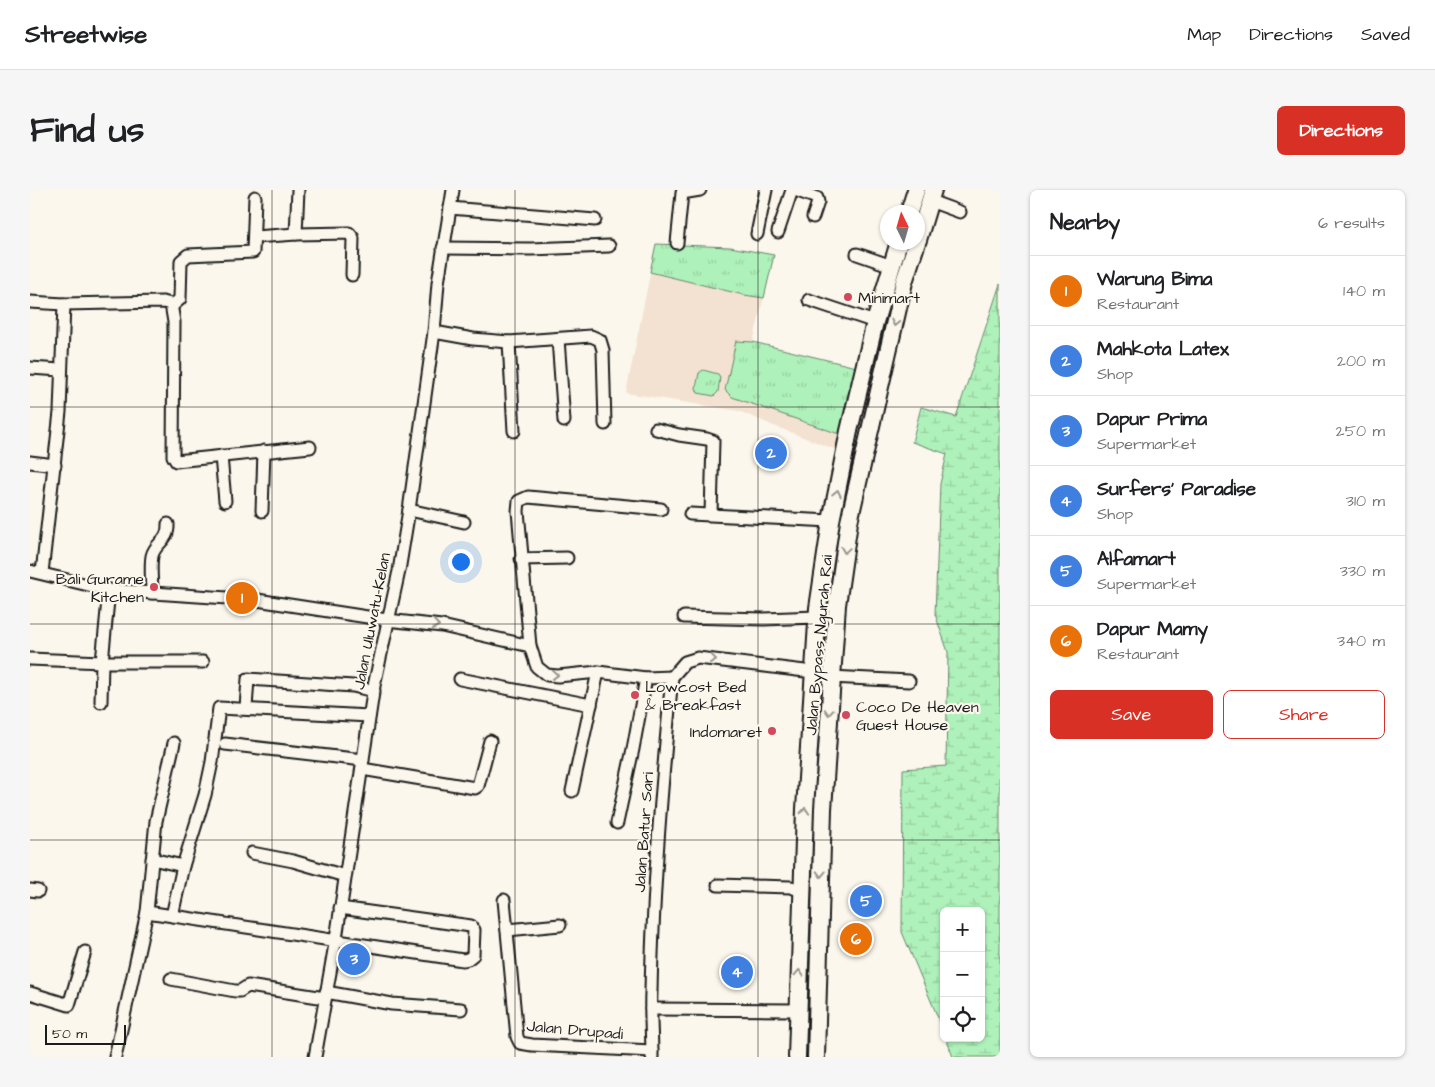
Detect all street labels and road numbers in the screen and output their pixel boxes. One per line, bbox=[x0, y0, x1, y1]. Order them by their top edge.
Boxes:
street label: Jalan Uluwatu-Kelan bbox=[348, 551, 396, 691]
street label: Jalan Bypass Ngurah Rai bbox=[800, 553, 839, 736]
street label: Jalan Batur Sari bbox=[629, 771, 659, 893]
street label: Jalan Drupadi bbox=[526, 1015, 625, 1045]

